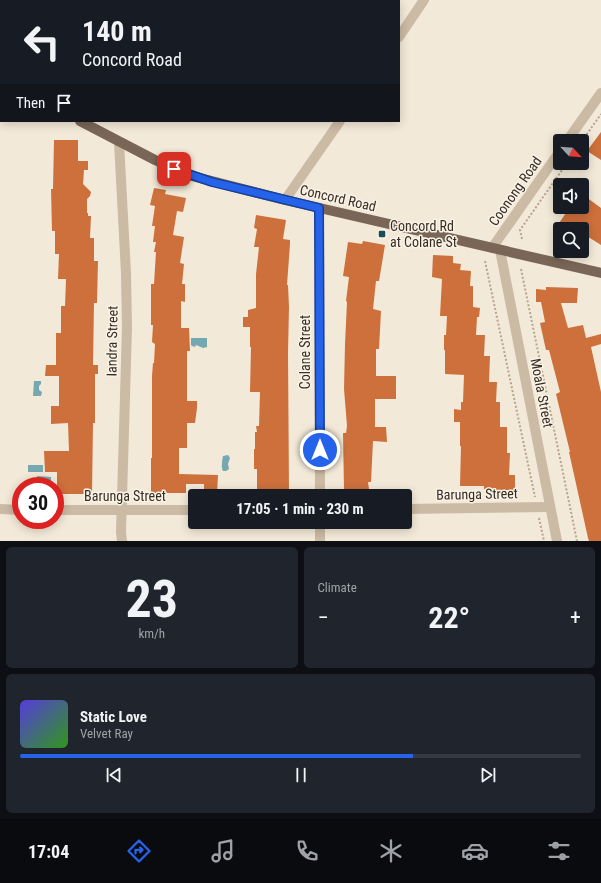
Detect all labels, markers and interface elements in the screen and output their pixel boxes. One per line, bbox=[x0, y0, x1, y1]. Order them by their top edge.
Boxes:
text: 140 m bbox=[82, 15, 152, 48]
icon: left bbox=[16, 16, 68, 68]
text: Concord Road bbox=[82, 49, 182, 70]
icon: arrive bbox=[53, 92, 75, 114]
text: Then bbox=[16, 94, 45, 112]
north arrow bbox=[553, 134, 589, 170]
map controls bbox=[553, 134, 589, 258]
pin bbox=[157, 152, 191, 186]
street label: Coonong Road bbox=[485, 153, 545, 229]
icon: arrive bbox=[163, 158, 185, 180]
button: sound bbox=[553, 178, 589, 214]
street label: Concord Road bbox=[298, 181, 378, 215]
place label: Concord Rd at Colane St bbox=[390, 218, 457, 250]
button: search bbox=[553, 222, 589, 258]
marker: Concord Rd at Colane St bbox=[377, 229, 387, 239]
street label: Iandra Street bbox=[103, 306, 121, 376]
street label: Colane Street bbox=[297, 315, 313, 389]
street label: Moala Street bbox=[527, 357, 557, 429]
position arrow bbox=[299, 429, 341, 471]
speed limit sign: 30 bbox=[12, 477, 64, 529]
street label: Barunga Street bbox=[436, 485, 518, 503]
street label: Barunga Street bbox=[84, 488, 166, 504]
text: 17:05 · 1 min · 230 m bbox=[236, 500, 364, 518]
text: 23 bbox=[125, 569, 178, 630]
text: Climate bbox=[318, 580, 357, 595]
text: 22° bbox=[428, 600, 470, 635]
text: − bbox=[318, 605, 329, 630]
text: + bbox=[570, 605, 581, 630]
text: km/h bbox=[138, 626, 165, 641]
text: Static Love bbox=[80, 708, 147, 726]
text: Velvet Ray bbox=[80, 726, 133, 741]
icon: previous bbox=[103, 764, 125, 786]
icon: pause bbox=[290, 764, 312, 786]
icon: next bbox=[477, 764, 499, 786]
icon: directions bbox=[125, 837, 153, 865]
icon: music bbox=[209, 837, 237, 865]
icon: phone bbox=[293, 837, 321, 865]
icon: climate bbox=[377, 837, 405, 865]
icon: car bbox=[461, 837, 489, 865]
icon: filters bbox=[545, 837, 573, 865]
text: 17:04 bbox=[28, 841, 69, 862]

